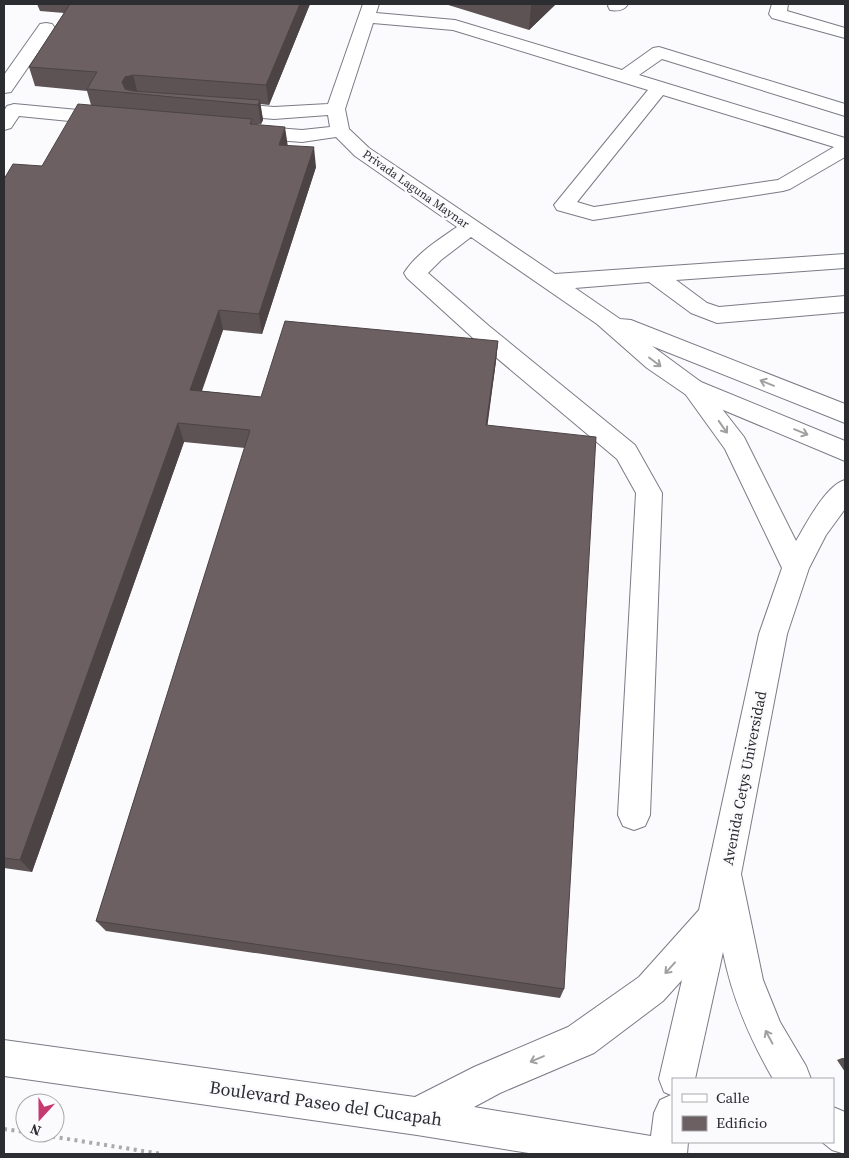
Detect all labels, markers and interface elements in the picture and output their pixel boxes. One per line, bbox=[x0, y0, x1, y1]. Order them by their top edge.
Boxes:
street label: Privada Laguna Maynar bbox=[360, 146, 472, 232]
one-way arrow bbox=[648, 357, 661, 368]
one-way arrow bbox=[760, 378, 775, 387]
one-way arrow bbox=[718, 419, 728, 433]
one-way arrow bbox=[793, 428, 808, 438]
street label: Avenida Cetys Universidad bbox=[717, 689, 771, 867]
one-way arrow bbox=[664, 962, 676, 975]
one-way arrow bbox=[764, 1030, 773, 1045]
one-way arrow bbox=[530, 1054, 545, 1064]
street label: Boulevard Paseo del Cucapah bbox=[208, 1074, 444, 1132]
legend bbox=[672, 1078, 834, 1143]
text: Calle bbox=[716, 1087, 750, 1108]
north arrow bbox=[15, 1093, 65, 1143]
text: Edificio bbox=[716, 1112, 767, 1133]
text: N bbox=[27, 1119, 44, 1141]

